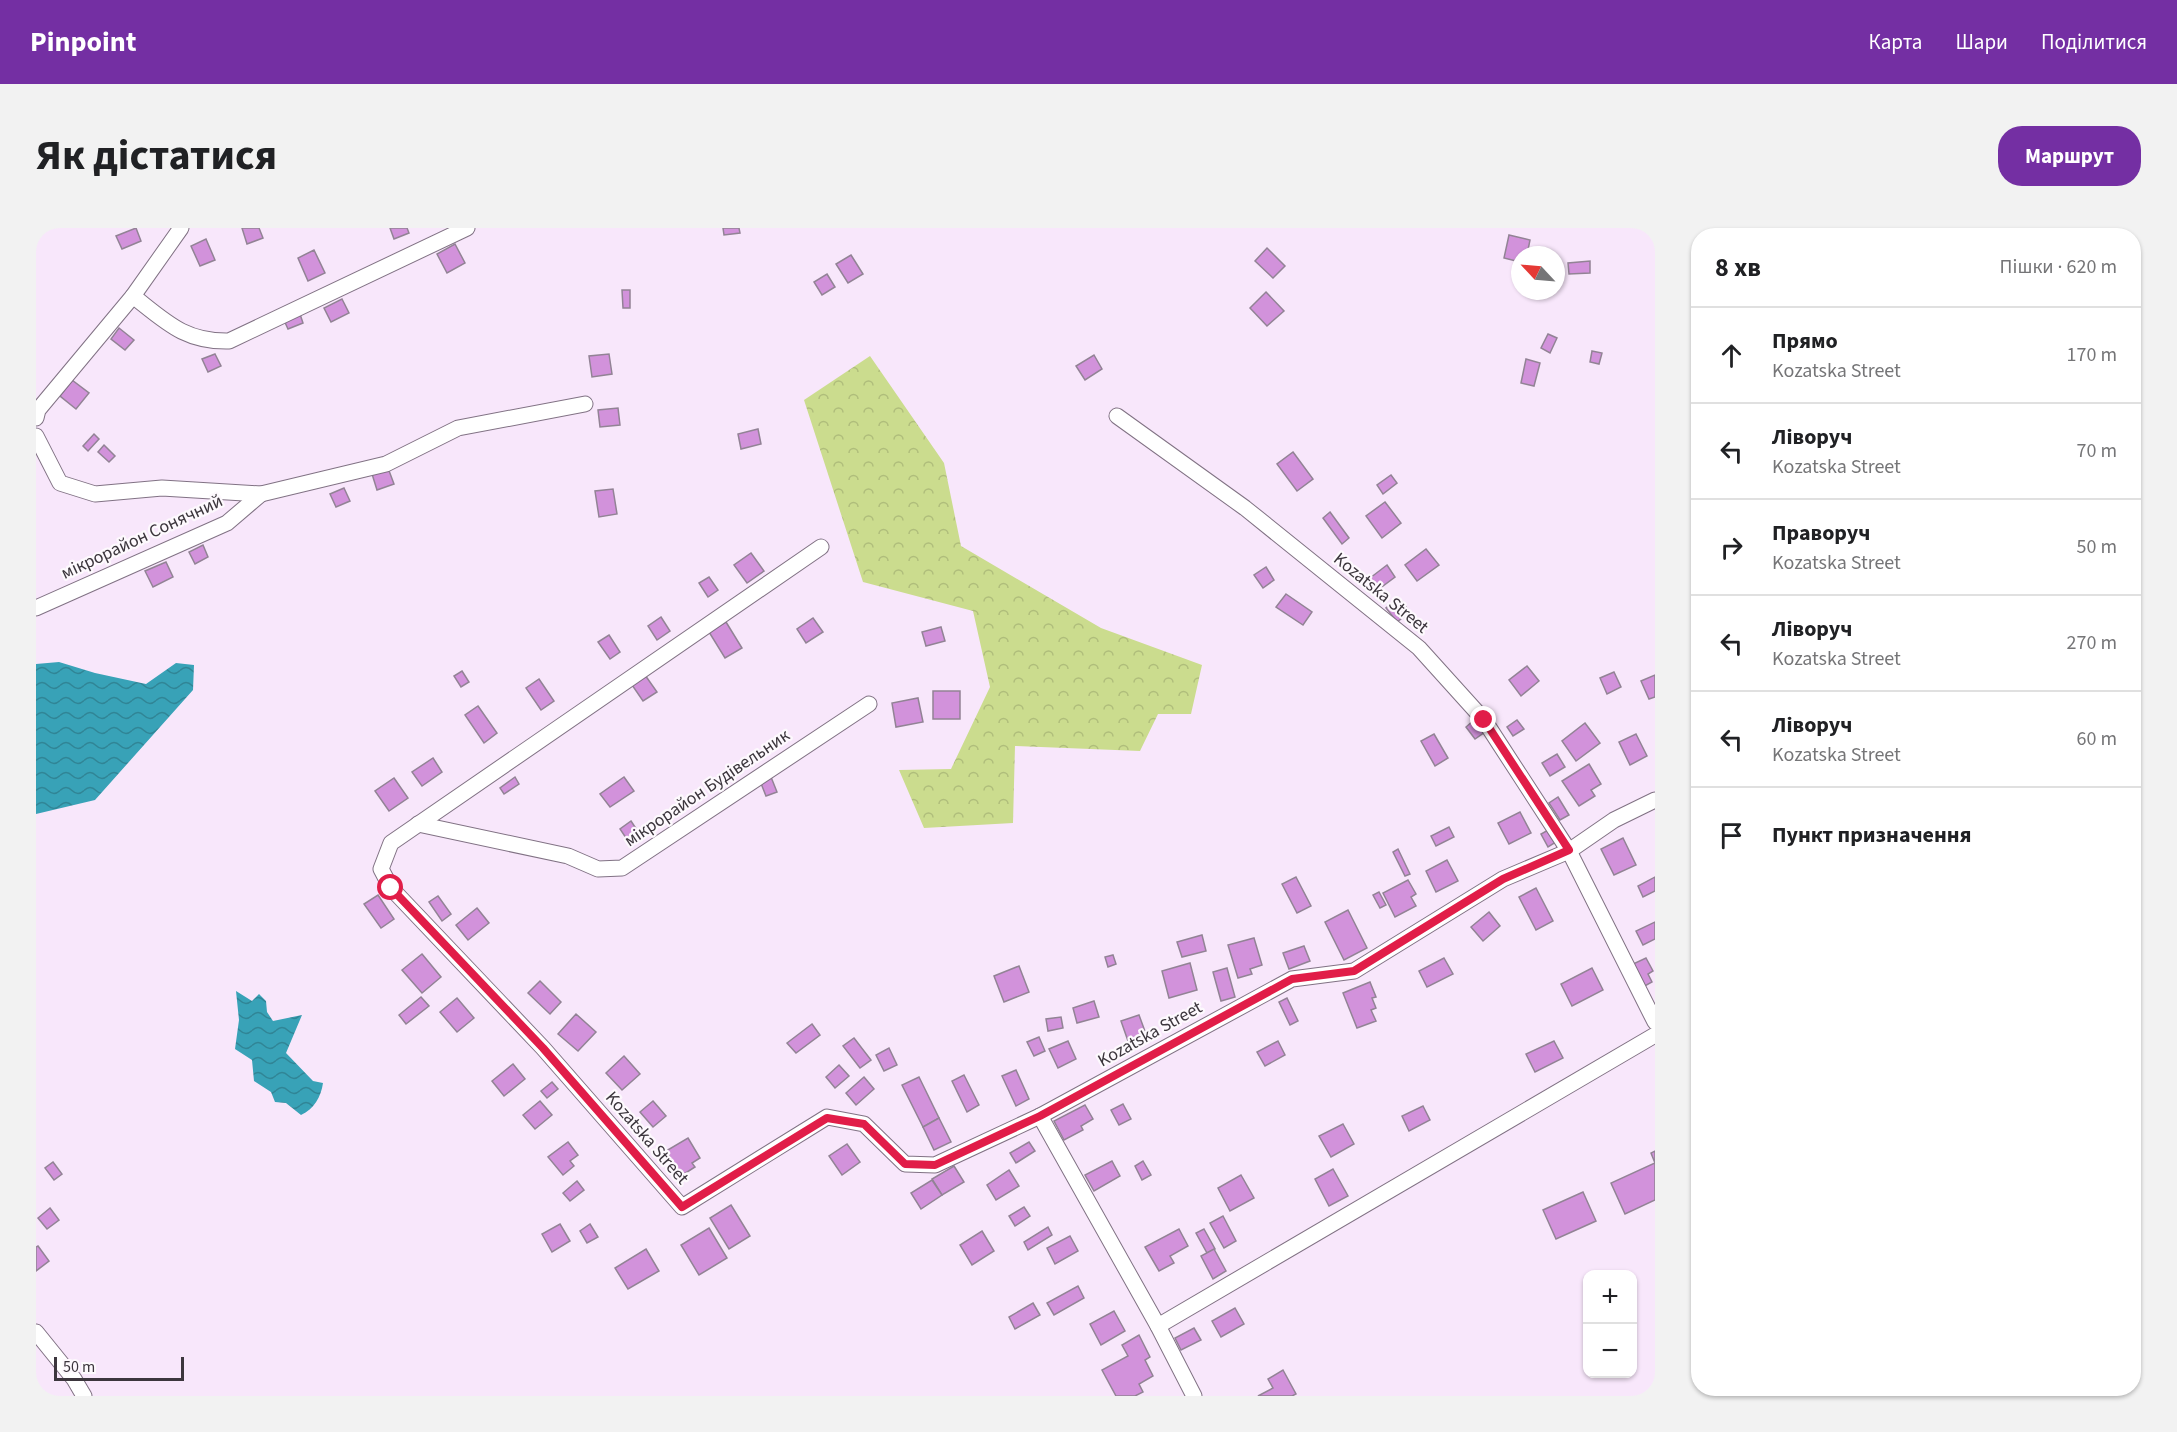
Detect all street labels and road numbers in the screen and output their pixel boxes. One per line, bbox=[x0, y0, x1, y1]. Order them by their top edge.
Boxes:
street label: мікрорайон Сонячний bbox=[57, 488, 227, 586]
street label: Kozatska Street bbox=[1328, 547, 1434, 639]
street label: мікрорайон Будівельник bbox=[619, 723, 795, 853]
street label: Kozatska Street bbox=[1093, 995, 1207, 1073]
street label: Kozatska Street bbox=[600, 1086, 694, 1190]

